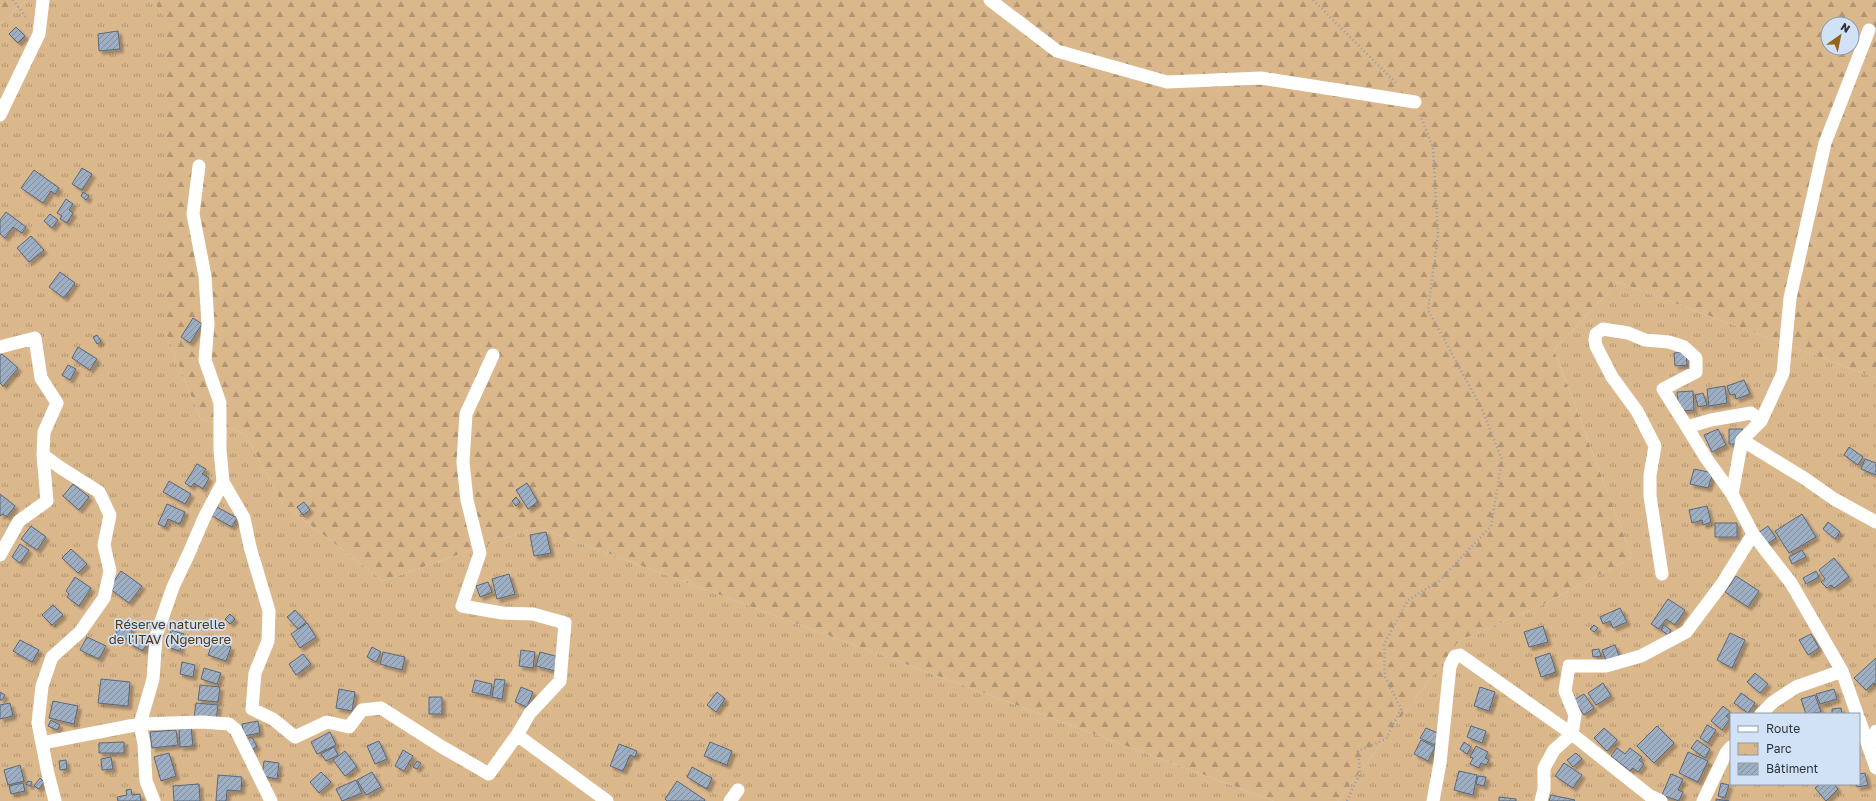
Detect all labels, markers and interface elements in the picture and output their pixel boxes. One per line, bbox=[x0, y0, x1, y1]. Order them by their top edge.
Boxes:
north arrow bbox=[1820, 16, 1860, 56]
text: N bbox=[1839, 19, 1853, 35]
park label: Réserve naturelle de l'ITAV (Ngengere bbox=[109, 616, 231, 647]
legend bbox=[1730, 713, 1860, 785]
text: Route bbox=[1766, 721, 1800, 736]
text: Parc bbox=[1766, 741, 1792, 756]
text: Bâtiment bbox=[1766, 761, 1819, 776]

